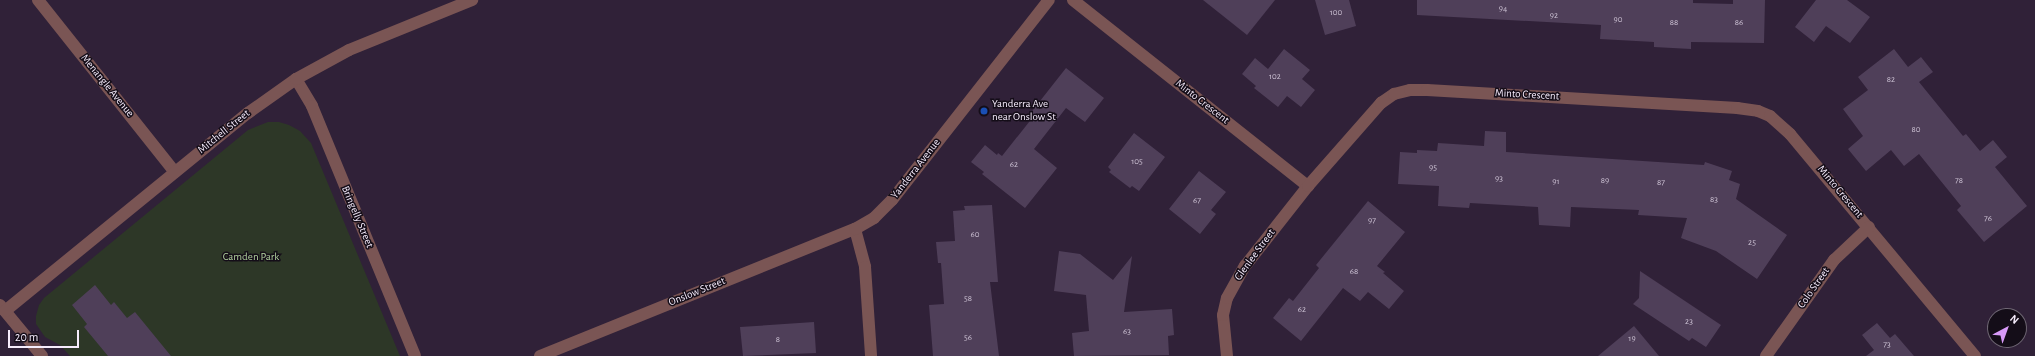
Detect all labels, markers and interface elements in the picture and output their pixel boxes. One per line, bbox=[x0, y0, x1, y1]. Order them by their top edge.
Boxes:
house number: 94 bbox=[1499, 4, 1507, 14]
house number: 100 bbox=[1330, 8, 1342, 18]
house number: 92 bbox=[1550, 11, 1558, 21]
house number: 90 bbox=[1614, 15, 1622, 25]
house number: 88 bbox=[1670, 18, 1678, 28]
house number: 86 bbox=[1735, 18, 1743, 28]
street label: Menangle Avenue bbox=[78, 52, 136, 120]
house number: 102 bbox=[1269, 72, 1281, 82]
house number: 82 bbox=[1887, 75, 1895, 85]
street label: Minto Crescent bbox=[1173, 77, 1231, 127]
street label: Minto Crescent bbox=[1495, 87, 1559, 103]
place label: Yanderra Ave near Onslow St bbox=[992, 98, 1056, 124]
marker: Yanderra Ave near Onslow St bbox=[979, 106, 989, 116]
street label: Mitchell Street bbox=[195, 107, 253, 157]
house number: 80 bbox=[1911, 125, 1921, 135]
street label: Yanderra Avenue bbox=[888, 136, 944, 202]
house number: 105 bbox=[1131, 157, 1143, 167]
house number: 62 bbox=[1010, 160, 1018, 170]
house number: 95 bbox=[1429, 163, 1437, 173]
street label: Minto Crescent bbox=[1814, 163, 1866, 221]
house number: 93 bbox=[1495, 174, 1503, 184]
house number: 89 bbox=[1601, 176, 1609, 186]
house number: 78 bbox=[1955, 176, 1963, 186]
house number: 91 bbox=[1552, 177, 1560, 187]
house number: 87 bbox=[1657, 178, 1665, 188]
street label: Bringelly Street bbox=[338, 184, 376, 250]
house number: 83 bbox=[1710, 195, 1718, 205]
house number: 67 bbox=[1193, 196, 1201, 206]
house number: 76 bbox=[1984, 214, 1992, 224]
house number: 97 bbox=[1368, 216, 1376, 226]
street label: Glenlee Street bbox=[1232, 227, 1278, 283]
house number: 60 bbox=[971, 230, 979, 240]
house number: 25 bbox=[1748, 238, 1756, 248]
park label: Camden Park bbox=[223, 250, 279, 264]
street label: Colo Street bbox=[1795, 265, 1833, 311]
house number: 68 bbox=[1350, 267, 1358, 277]
street label: Onslow Street bbox=[667, 275, 727, 309]
house number: 58 bbox=[964, 294, 972, 304]
house number: 62 bbox=[1298, 305, 1306, 315]
north arrow bbox=[1987, 308, 2027, 348]
text: N bbox=[2008, 313, 2021, 326]
house number: 23 bbox=[1685, 317, 1693, 327]
scale bar bbox=[10, 322, 81, 348]
house number: 63 bbox=[1123, 327, 1131, 337]
text: 20 m bbox=[15, 331, 38, 343]
house number: 56 bbox=[964, 333, 972, 343]
house number: 19 bbox=[1628, 334, 1636, 344]
house number: 8 bbox=[776, 335, 780, 345]
house number: 73 bbox=[1883, 340, 1891, 350]

